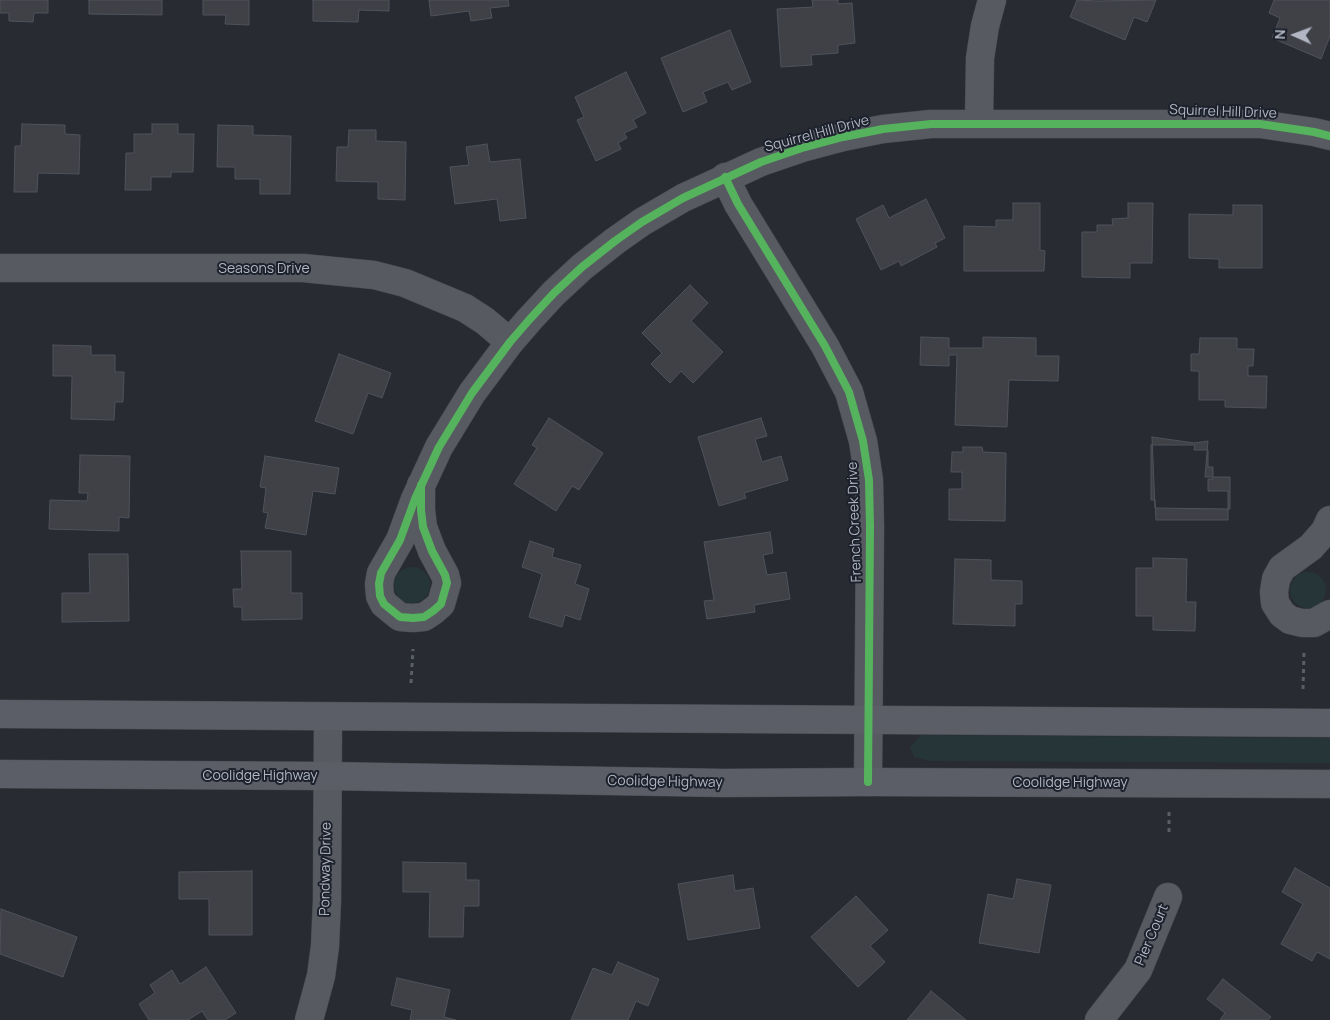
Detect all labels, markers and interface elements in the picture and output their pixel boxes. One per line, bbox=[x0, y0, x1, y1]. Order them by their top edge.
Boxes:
north arrow bbox=[1270, 10, 1320, 60]
text: N bbox=[1270, 29, 1289, 40]
street label: Squirrel Hill Drive bbox=[1169, 102, 1277, 122]
street label: Squirrel Hill Drive bbox=[763, 112, 871, 156]
street label: Seasons Drive bbox=[218, 261, 310, 277]
street label: French Creek Drive bbox=[844, 461, 866, 583]
street label: Coolidge Highway bbox=[202, 768, 318, 784]
street label: Coolidge Highway bbox=[607, 773, 723, 791]
street label: Coolidge Highway bbox=[1012, 775, 1128, 791]
street label: Pondway Drive bbox=[317, 822, 335, 916]
street label: Pier Court bbox=[1132, 902, 1172, 968]

